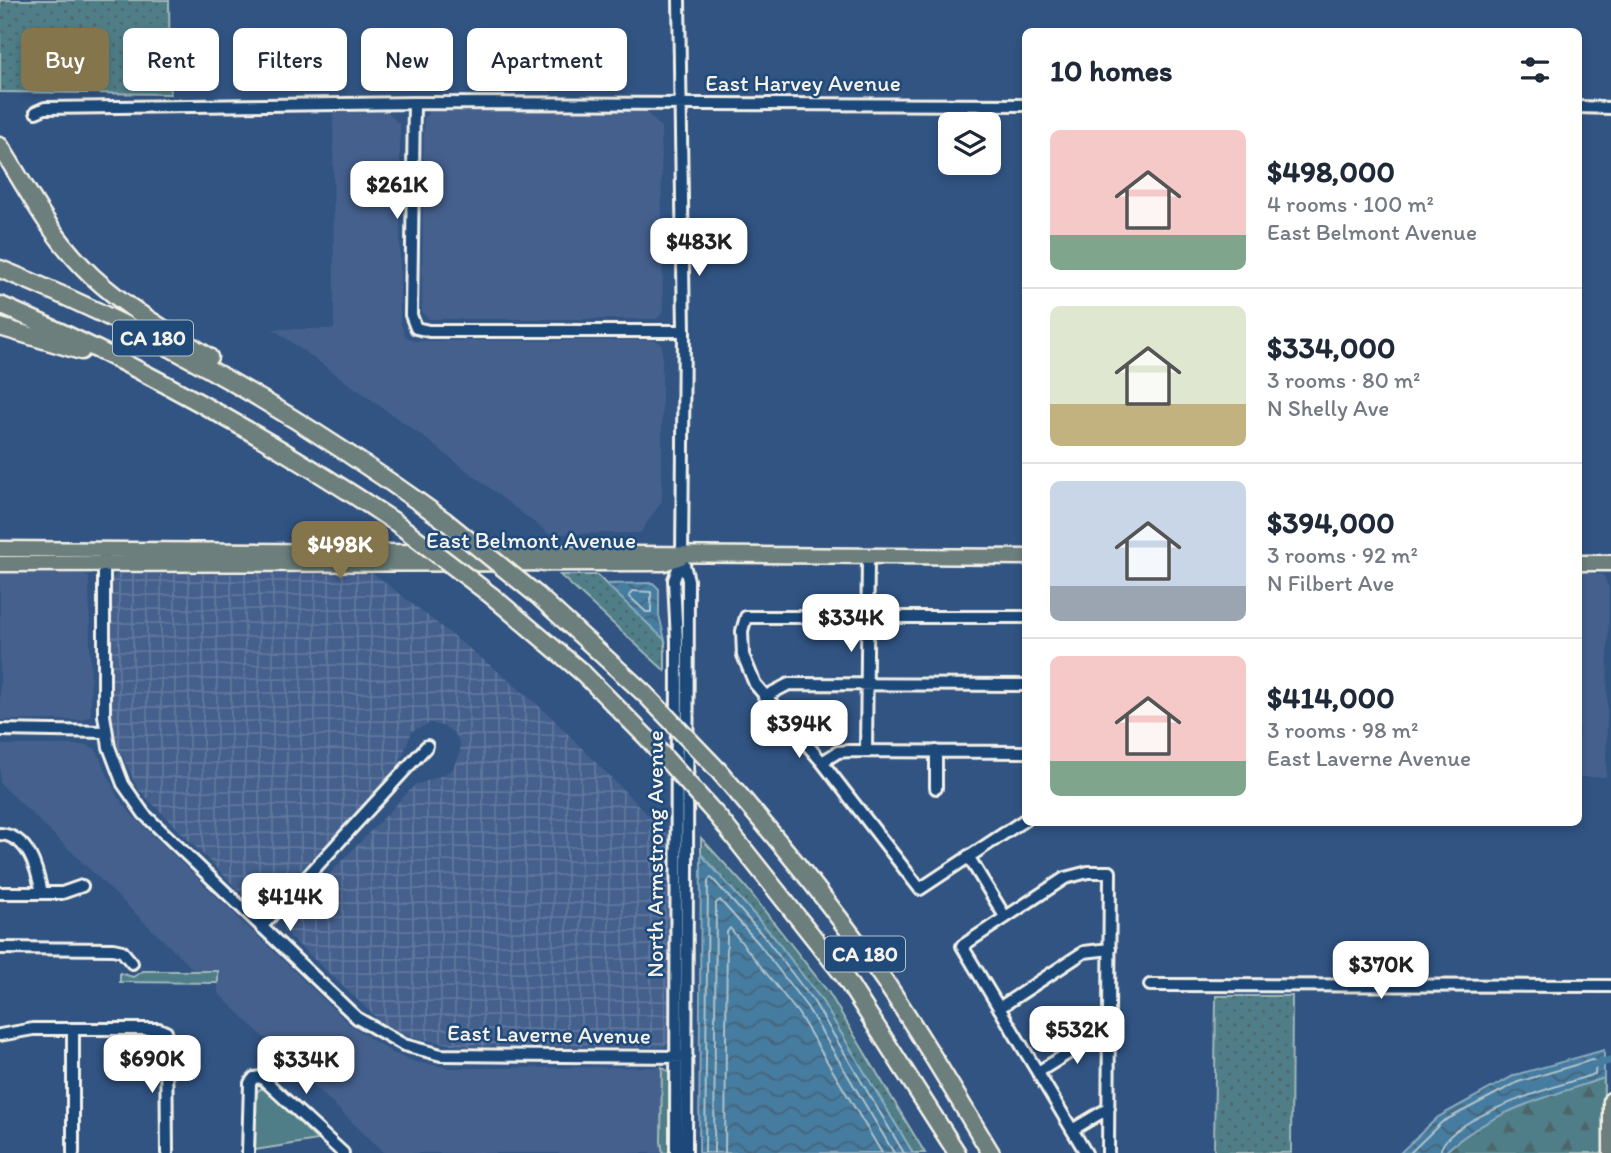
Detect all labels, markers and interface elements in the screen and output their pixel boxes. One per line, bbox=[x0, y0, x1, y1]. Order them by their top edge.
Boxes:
chip: Buy bbox=[21, 28, 109, 91]
chip: Rent bbox=[123, 28, 219, 91]
chip: Filters bbox=[233, 28, 347, 91]
chip: New bbox=[361, 28, 453, 91]
chip: Apartment bbox=[467, 28, 627, 91]
icon: filters bbox=[1516, 51, 1554, 89]
text: 10 homes bbox=[1050, 52, 1173, 89]
street label: East Harvey Avenue bbox=[705, 69, 901, 97]
map controls bbox=[938, 112, 1001, 175]
button: layers bbox=[938, 112, 1001, 175]
text: $498,000 bbox=[1267, 153, 1395, 190]
icon: home bbox=[1106, 158, 1190, 242]
pin: $261K bbox=[348, 162, 446, 221]
text: $261K bbox=[366, 170, 428, 198]
text: 4 rooms · 100 m² bbox=[1267, 190, 1434, 218]
pin: $483K bbox=[650, 218, 748, 278]
text: East Belmont Avenue bbox=[1267, 218, 1477, 246]
text: $483K bbox=[666, 227, 732, 255]
road number: CA 180 bbox=[113, 320, 193, 356]
text: $334,000 bbox=[1267, 329, 1396, 366]
icon: home bbox=[1106, 334, 1190, 418]
text: 3 rooms · 80 m² bbox=[1267, 366, 1421, 394]
text: N Shelly Ave bbox=[1267, 394, 1389, 422]
text: $394,000 bbox=[1267, 504, 1395, 541]
icon: home bbox=[1106, 509, 1190, 593]
pin: $498K bbox=[291, 522, 389, 581]
street label: East Belmont Avenue bbox=[426, 526, 636, 554]
text: $498K bbox=[308, 530, 372, 558]
text: 3 rooms · 92 m² bbox=[1267, 541, 1418, 569]
text: N Filbert Ave bbox=[1267, 569, 1394, 597]
pin: $334K bbox=[802, 594, 900, 654]
text: $334K bbox=[818, 603, 884, 631]
text: $414,000 bbox=[1267, 679, 1395, 716]
icon: home bbox=[1106, 684, 1190, 768]
pin: $394K bbox=[750, 700, 848, 760]
text: $394K bbox=[767, 709, 831, 737]
text: 3 rooms · 98 m² bbox=[1267, 716, 1418, 744]
street label: North Armstrong Avenue bbox=[641, 730, 669, 978]
text: East Laverne Avenue bbox=[1267, 744, 1471, 772]
pin: $414K bbox=[241, 874, 339, 933]
text: $414K bbox=[258, 882, 322, 910]
road number: CA 180 bbox=[825, 936, 905, 972]
pin: $370K bbox=[1332, 942, 1430, 1001]
text: $370K bbox=[1349, 950, 1413, 978]
pin: $532K bbox=[1028, 1006, 1126, 1066]
text: $532K bbox=[1045, 1015, 1109, 1043]
street label: East Laverne Avenue bbox=[447, 1018, 651, 1050]
pin: $690K bbox=[103, 1036, 201, 1095]
pin: $334K bbox=[257, 1036, 355, 1096]
text: $690K bbox=[120, 1044, 184, 1072]
text: $334K bbox=[273, 1045, 339, 1073]

